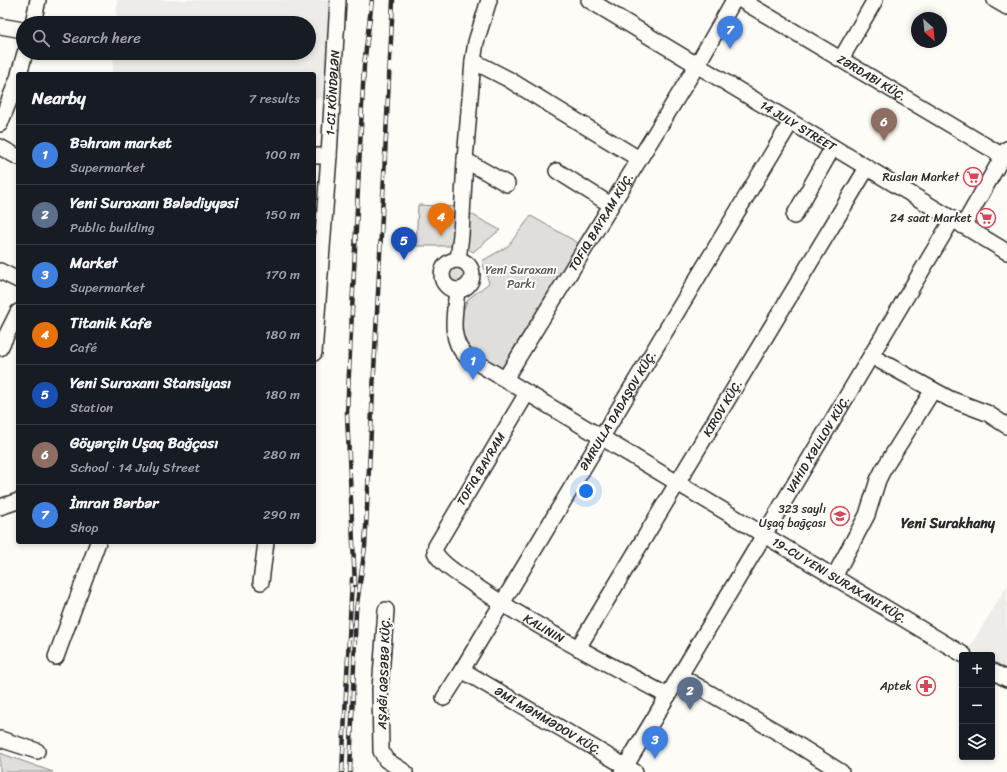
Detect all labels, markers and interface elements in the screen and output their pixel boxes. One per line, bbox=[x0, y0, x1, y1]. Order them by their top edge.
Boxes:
north arrow bbox=[911, 12, 947, 48]
search box bbox=[16, 16, 316, 60]
pin: 7 bbox=[717, 16, 743, 49]
text: Search here bbox=[62, 25, 141, 51]
icon: search bbox=[30, 27, 52, 49]
street label: ZƏRDABI KÜÇ. bbox=[833, 48, 911, 107]
street label: 1-CI KÖNDƏLƏN bbox=[319, 49, 346, 136]
text: Nearby bbox=[32, 83, 86, 113]
text: 7 results bbox=[249, 87, 300, 110]
street label: 14 JULY STREET bbox=[756, 94, 842, 158]
pin: 6 bbox=[871, 108, 897, 141]
text: Bәhram market bbox=[70, 130, 172, 156]
text: 1 bbox=[42, 143, 48, 166]
text: 100 m bbox=[265, 143, 300, 166]
text: Supermarket bbox=[70, 156, 145, 179]
place label: Ruslan Market bbox=[883, 166, 960, 188]
supermarket icon: Ruslan Market bbox=[962, 166, 984, 188]
street label: TOFIQ BAYRAM KÜÇ. bbox=[562, 168, 640, 276]
text: Yeni Suraxanı Bələdiyyəsi bbox=[70, 190, 238, 216]
text: 2 bbox=[41, 203, 49, 226]
text: 150 m bbox=[265, 203, 300, 226]
pin: 4 bbox=[428, 203, 454, 236]
place label: 24 saat Market bbox=[890, 207, 972, 229]
supermarket icon: 24 saat Market bbox=[975, 207, 997, 229]
text: Public building bbox=[70, 216, 155, 239]
pin: 5 bbox=[391, 227, 417, 260]
text: Market bbox=[70, 250, 118, 276]
park label: Yeni Suraxanı Parkı bbox=[485, 259, 557, 295]
text: 3 bbox=[41, 263, 49, 286]
text: 170 m bbox=[265, 263, 300, 286]
text: Supermarket bbox=[70, 276, 145, 299]
text: Titanik Kafe bbox=[70, 310, 152, 336]
text: 4 bbox=[41, 323, 49, 346]
text: 180 m bbox=[265, 323, 300, 346]
text: Café bbox=[70, 336, 97, 359]
street label: ƏMRULLA DADAŞOV KÜÇ. bbox=[573, 346, 662, 475]
pin: 1 bbox=[460, 347, 486, 380]
text: Yeni Suraxanı Stansiyası bbox=[70, 370, 231, 396]
street label: KIROV KÜÇ. bbox=[697, 375, 748, 441]
text: 5 bbox=[41, 383, 49, 406]
text: 180 m bbox=[265, 383, 300, 406]
street label: VAHID XƏLILOV KÜÇ. bbox=[780, 391, 856, 497]
text: Station bbox=[70, 396, 113, 419]
street label: TOFIQ BAYRAM bbox=[450, 428, 512, 510]
text: Göyərçin Uşaq Bağçası bbox=[70, 430, 218, 456]
text: 6 bbox=[41, 443, 49, 466]
text: 280 m bbox=[263, 443, 300, 466]
text: School · 14 July Street bbox=[70, 456, 200, 479]
your location bbox=[576, 481, 596, 501]
text: İmran Bərbər bbox=[70, 490, 158, 516]
place label: 323 saylı Uşaq bağçası bbox=[759, 498, 826, 534]
text: 7 bbox=[41, 503, 49, 526]
text: 290 m bbox=[263, 503, 300, 526]
school or university icon: 323 saylı Uşaq bağçası bbox=[829, 505, 851, 527]
district label: Yeni Surakhany bbox=[901, 511, 996, 536]
text: Shop bbox=[70, 516, 98, 539]
street label: 19-CU YENI SURAXANI KÜÇ. bbox=[768, 531, 911, 629]
street label: KALININ bbox=[519, 608, 569, 650]
street label: AŞAĞI QƏSƏBƏ KÜÇ. bbox=[371, 616, 397, 731]
map controls bbox=[959, 652, 995, 760]
button: + bbox=[959, 652, 995, 688]
place label: Aptek bbox=[879, 675, 912, 697]
pharmacy icon: Aptek bbox=[915, 675, 937, 697]
pin: 2 bbox=[677, 677, 703, 710]
street label: ƏMI MƏMMƏDOV KÜÇ. bbox=[490, 680, 606, 761]
button: − bbox=[959, 688, 995, 724]
button: layers bbox=[959, 724, 995, 760]
pin: 3 bbox=[642, 726, 668, 759]

